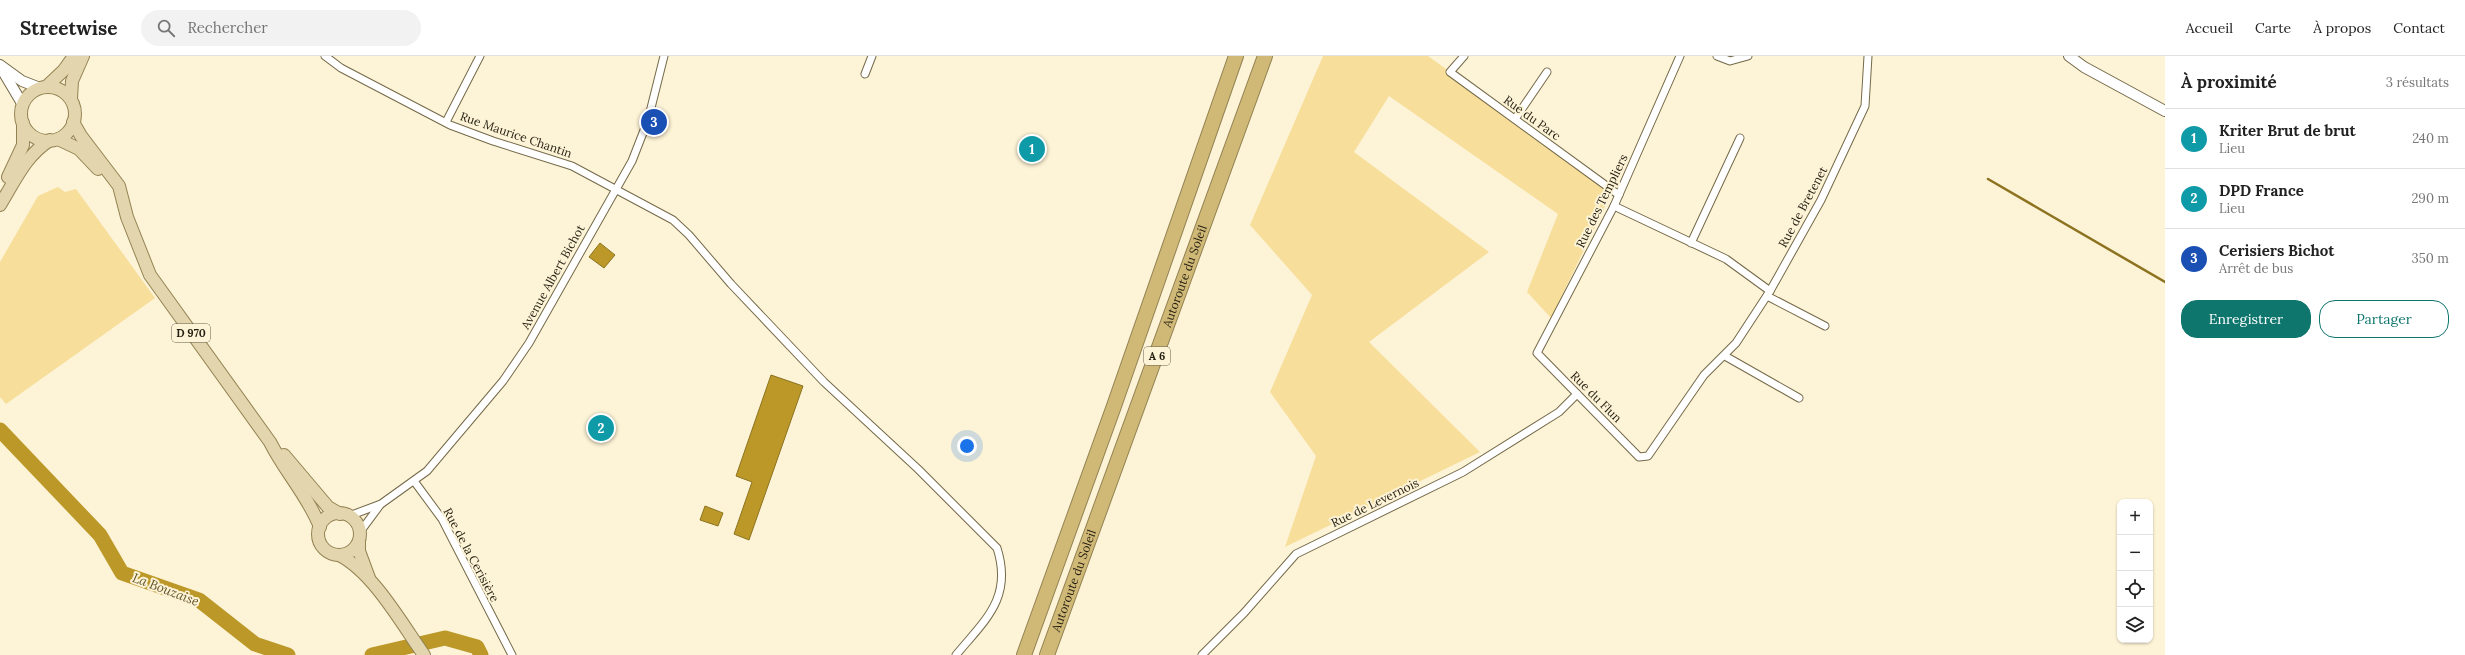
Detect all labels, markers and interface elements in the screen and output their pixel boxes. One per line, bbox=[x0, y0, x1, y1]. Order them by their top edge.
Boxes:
search box bbox=[141, 10, 421, 46]
text: Streetwise bbox=[20, 16, 117, 40]
icon: search bbox=[155, 17, 177, 39]
text: Rechercher bbox=[187, 18, 268, 37]
text: Accueil bbox=[2186, 19, 2233, 37]
text: Carte bbox=[2255, 19, 2291, 37]
text: À propos bbox=[2313, 19, 2371, 37]
text: Contact bbox=[2393, 19, 2445, 37]
text: À proximité bbox=[2181, 71, 2277, 93]
text: 3 résultats bbox=[2386, 74, 2449, 91]
street label: Rue du Parc bbox=[1501, 92, 1564, 143]
pin: 3 bbox=[641, 107, 667, 137]
street label: Rue Maurice Chantin bbox=[458, 108, 574, 161]
text: Kriter Brut de brut bbox=[2219, 121, 2356, 140]
text: 1 bbox=[2191, 130, 2197, 147]
text: 240 m bbox=[2412, 130, 2449, 147]
pin: 1 bbox=[1019, 134, 1045, 164]
text: Lieu bbox=[2219, 140, 2245, 157]
street label: Rue des Templiers bbox=[1572, 151, 1631, 250]
street label: Rue de Bretenet bbox=[1775, 163, 1830, 250]
text: DPD France bbox=[2219, 181, 2304, 200]
text: 2 bbox=[2191, 190, 2197, 207]
text: 290 m bbox=[2411, 190, 2449, 207]
text: Lieu bbox=[2219, 200, 2245, 217]
street label: Avenue Albert Bichot bbox=[517, 222, 588, 333]
street label: Autoroute du Soleil bbox=[1159, 223, 1210, 330]
text: Cerisiers Bichot bbox=[2219, 241, 2335, 260]
text: 3 bbox=[2190, 250, 2198, 267]
text: 350 m bbox=[2412, 250, 2449, 267]
text: Arrêt de bus bbox=[2219, 260, 2293, 277]
button: Enregistrer bbox=[2181, 300, 2311, 338]
button: Partager bbox=[2319, 300, 2449, 338]
road number: D 970 bbox=[172, 324, 210, 342]
road number: A 6 bbox=[1144, 347, 1170, 365]
street label: Rue du Flun bbox=[1568, 368, 1625, 425]
pin: 2 bbox=[588, 413, 614, 443]
your location bbox=[957, 436, 977, 456]
street label: Rue de Levernois bbox=[1329, 475, 1421, 530]
map controls bbox=[2117, 499, 2153, 643]
button: + bbox=[2117, 499, 2153, 535]
street label: Rue de la Cerisière bbox=[440, 505, 503, 605]
street label: Autoroute du Soleil bbox=[1048, 527, 1099, 635]
button: − bbox=[2117, 535, 2153, 571]
water label: La Bouzaise bbox=[130, 569, 201, 610]
button: locate bbox=[2117, 571, 2153, 607]
button: layers bbox=[2117, 607, 2153, 643]

